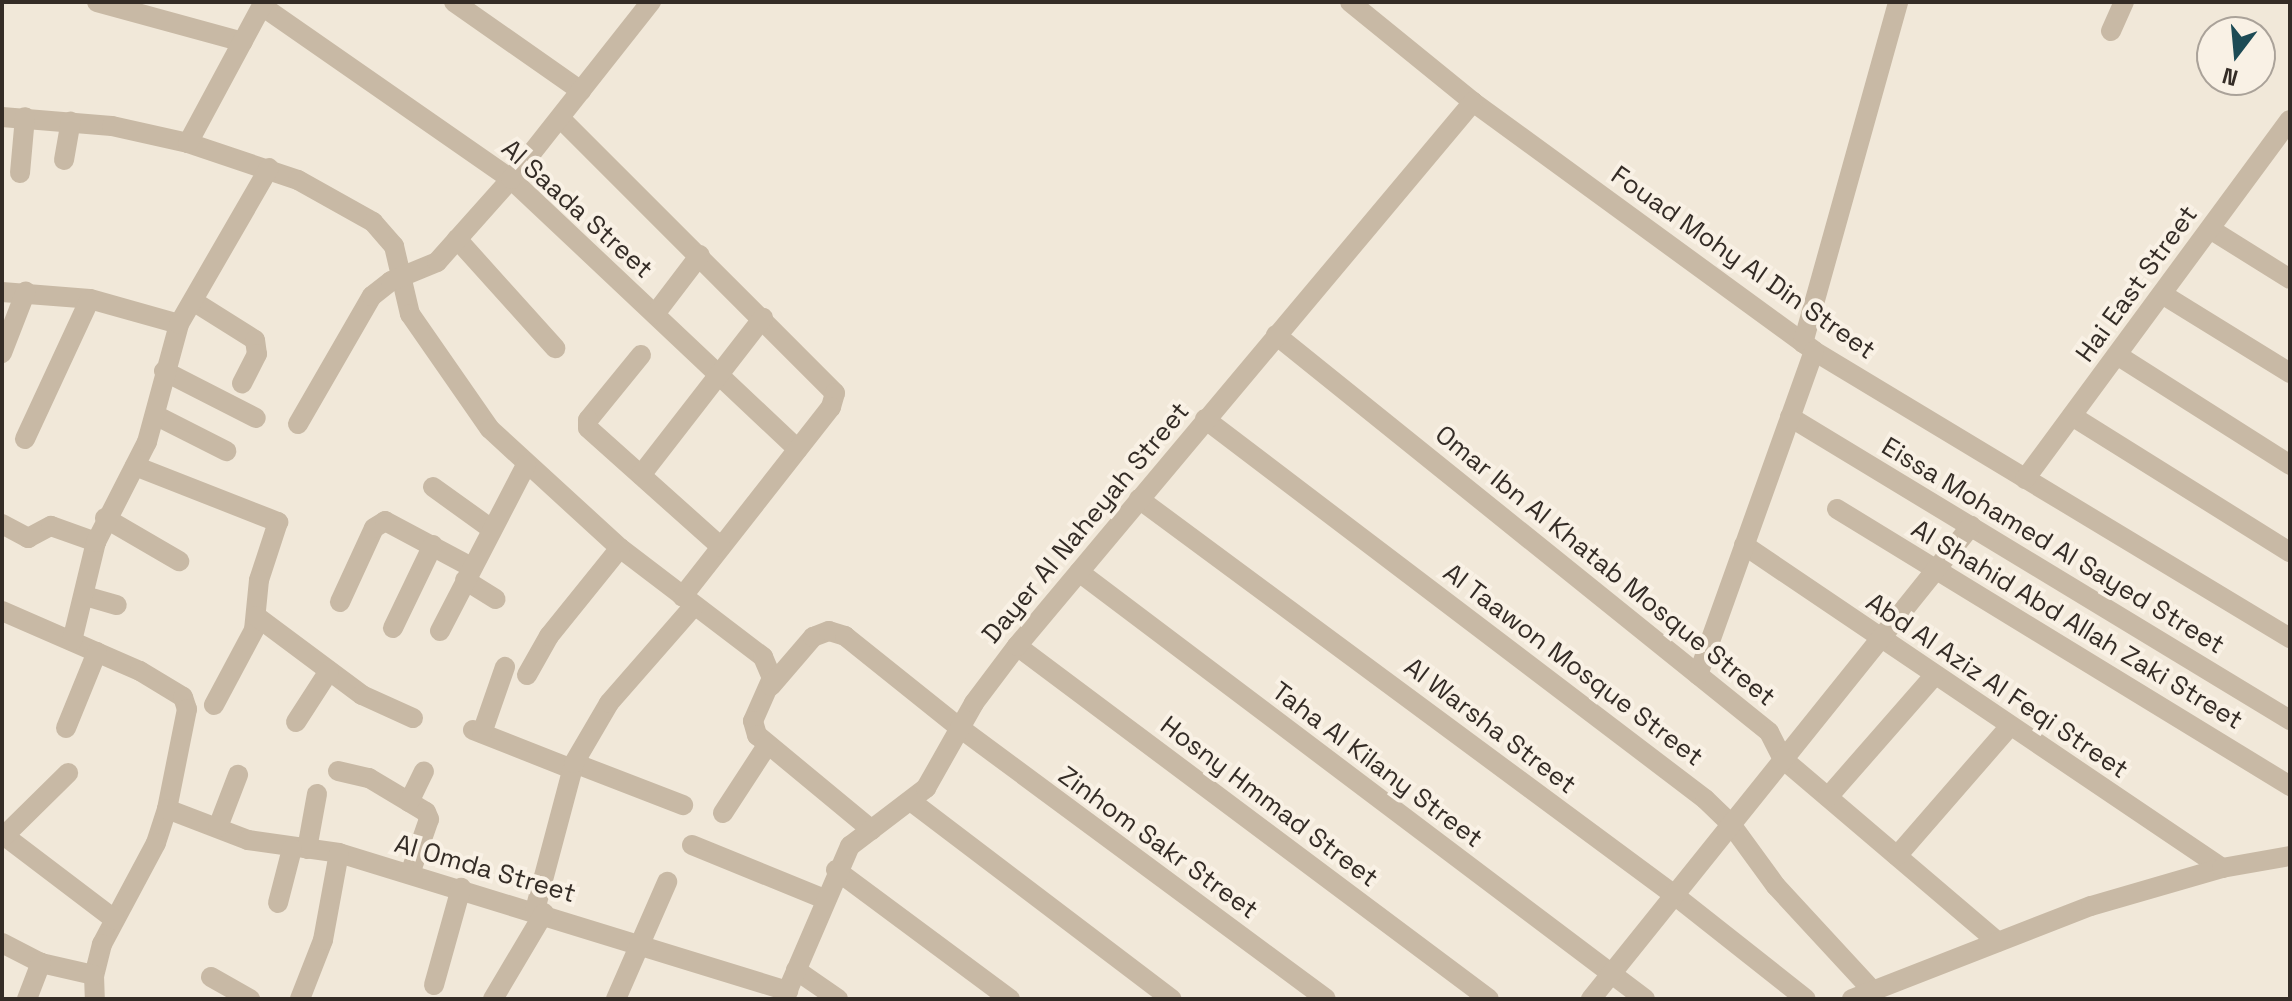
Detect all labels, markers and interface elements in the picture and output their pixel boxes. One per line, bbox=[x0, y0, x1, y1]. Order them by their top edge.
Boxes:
north arrow bbox=[2196, 16, 2276, 96]
text: N bbox=[2219, 62, 2241, 93]
street label: Al Saada Street bbox=[495, 133, 659, 285]
street label: Fouad Mohy Al Din Street bbox=[1605, 160, 1881, 366]
street label: Hai East Street bbox=[2070, 200, 2204, 368]
street label: Dayer Al Naheyah Street bbox=[976, 396, 1196, 650]
street label: Omar Ibn Al Khatab Mosque Street bbox=[1428, 419, 1782, 713]
street label: Eissa Mohamed Al Sayed Street bbox=[1876, 431, 2230, 661]
street label: Al Shahid Abd Allah Zaki Street bbox=[1905, 513, 2249, 737]
street label: Al Taawon Mosque Street bbox=[1437, 557, 1709, 773]
street label: Abd Al Aziz Al Feqi Street bbox=[1860, 586, 2134, 786]
street label: Al Warsha Street bbox=[1398, 651, 1582, 801]
street label: Taha Al Kilany Street bbox=[1265, 675, 1489, 855]
street label: Hosny Hmmad Street bbox=[1154, 710, 1384, 894]
street label: Zinhom Sakr Street bbox=[1052, 760, 1264, 926]
street label: Al Omda Street bbox=[391, 828, 579, 910]

